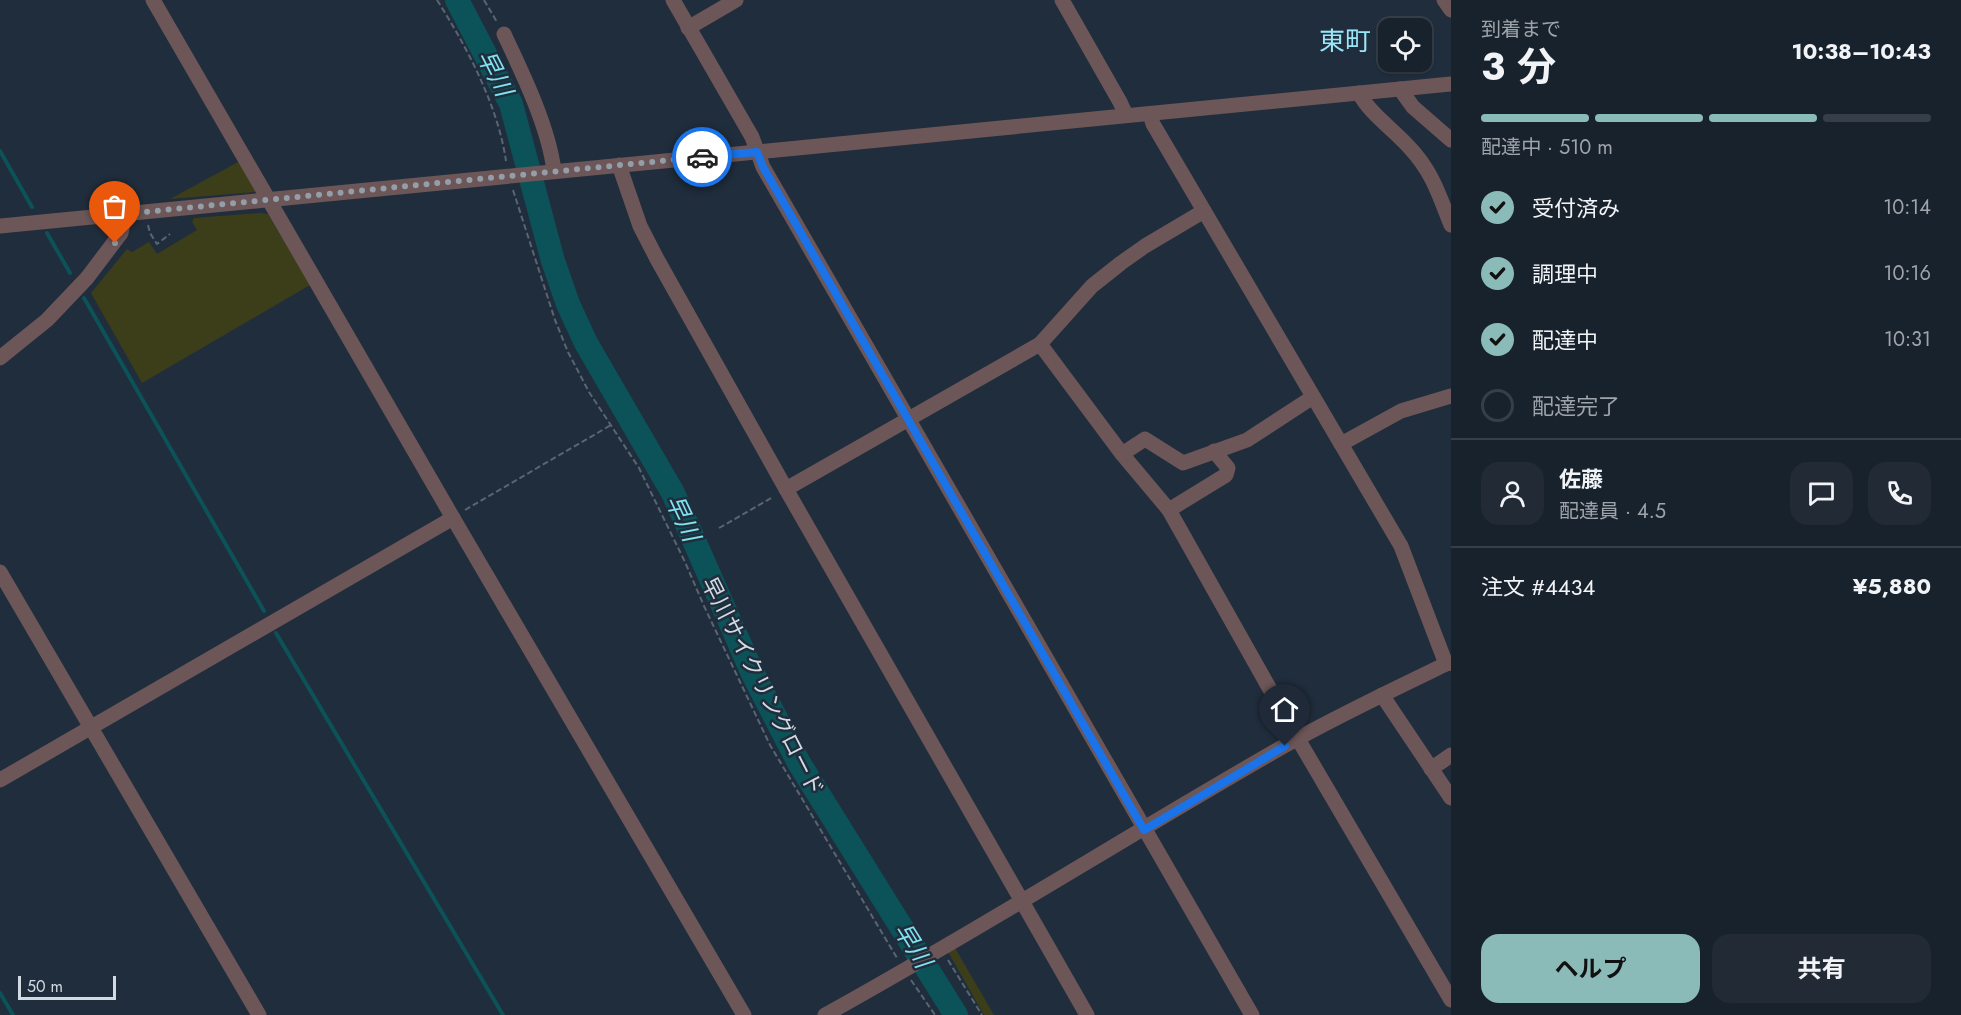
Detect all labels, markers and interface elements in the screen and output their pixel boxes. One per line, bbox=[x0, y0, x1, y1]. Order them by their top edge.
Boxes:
text: 到着まで bbox=[1481, 15, 1561, 44]
map controls bbox=[1378, 18, 1432, 72]
button: locate bbox=[1378, 18, 1432, 72]
district label: 東町 bbox=[1319, 22, 1371, 60]
text: 10:38–10:43 bbox=[1792, 35, 1931, 67]
text: 3 分 bbox=[1481, 38, 1556, 95]
water label: 早川 bbox=[469, 44, 523, 105]
courier bbox=[672, 127, 732, 187]
text: 配達中 · 510 m bbox=[1481, 133, 1613, 162]
icon: car bbox=[686, 141, 719, 174]
pin bbox=[89, 181, 140, 243]
icon: bag bbox=[98, 190, 131, 223]
icon: check bbox=[1481, 191, 1514, 224]
text: 受付済み bbox=[1532, 192, 1620, 224]
text: 10:14 bbox=[1883, 193, 1931, 222]
icon: check bbox=[1481, 257, 1514, 290]
text: 調理中 bbox=[1532, 258, 1598, 290]
text: 10:16 bbox=[1883, 259, 1931, 288]
icon: check bbox=[1481, 323, 1514, 356]
text: 配達中 bbox=[1532, 324, 1598, 356]
text: 10:31 bbox=[1884, 325, 1931, 354]
text: 配達完了 bbox=[1532, 390, 1620, 422]
button: person bbox=[1481, 462, 1544, 525]
button: chat bbox=[1790, 462, 1853, 525]
button: phone bbox=[1868, 462, 1931, 525]
text: 佐藤 bbox=[1559, 463, 1603, 495]
water label: 早川 bbox=[657, 489, 710, 550]
text: 配達員 · 4.5 bbox=[1559, 497, 1666, 526]
text: ¥5,880 bbox=[1853, 570, 1931, 602]
street label: 早川サイクリングロード bbox=[694, 571, 832, 801]
text: 注文 #4434 bbox=[1481, 571, 1595, 603]
pin bbox=[1259, 684, 1310, 746]
icon: home bbox=[1268, 693, 1301, 726]
water label: 早川 bbox=[885, 915, 942, 977]
button: ヘルプ bbox=[1481, 934, 1700, 1003]
button: 共有 bbox=[1712, 934, 1931, 1003]
scale bar bbox=[18, 973, 116, 1000]
text: 50 m bbox=[27, 975, 63, 998]

